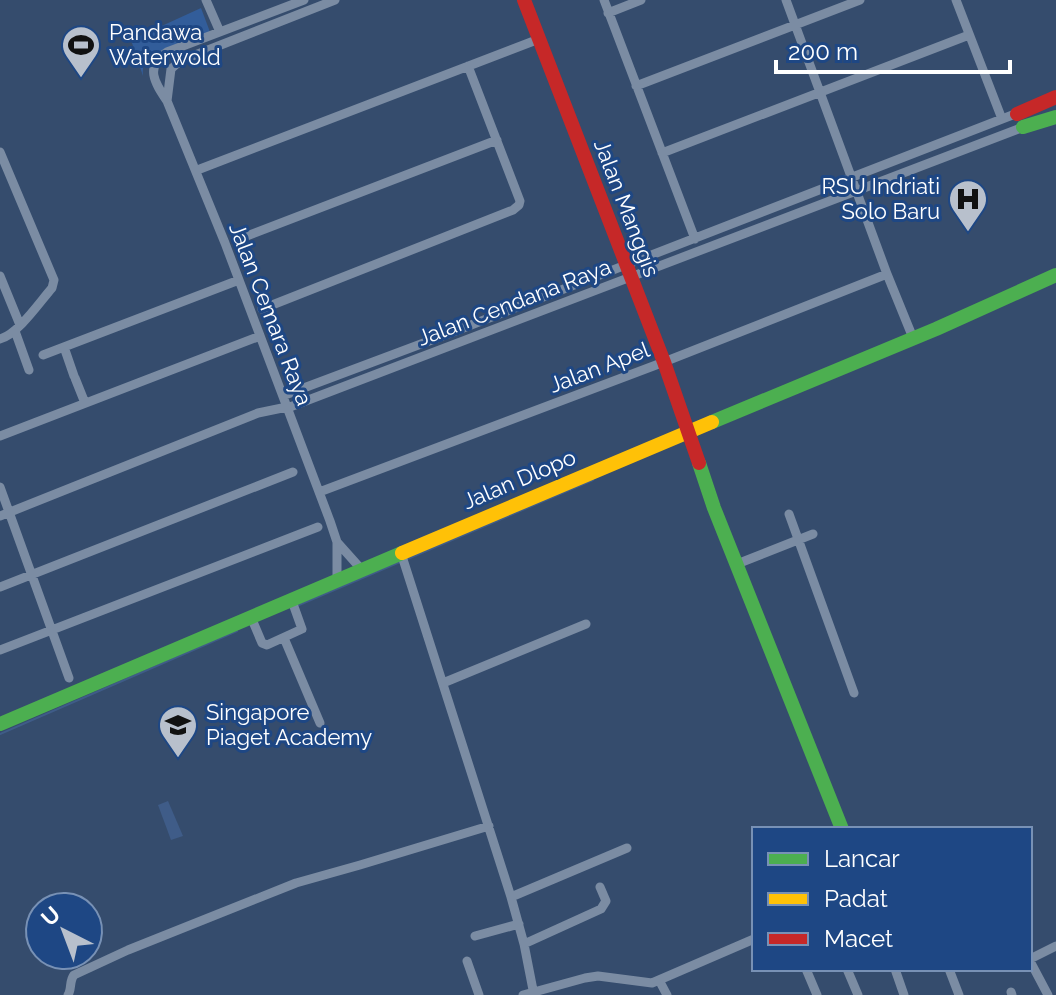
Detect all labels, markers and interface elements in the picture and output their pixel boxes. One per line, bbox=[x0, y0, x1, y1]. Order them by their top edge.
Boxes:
place label: Pandawa Waterwold bbox=[109, 19, 221, 70]
sports icon: Pandawa Waterwold bbox=[60, 24, 102, 79]
scale bar bbox=[776, 24, 1010, 74]
text: 200 m bbox=[788, 37, 858, 66]
street label: Jalan Manggis bbox=[589, 135, 665, 281]
place label: RSU Indriati Solo Baru bbox=[822, 173, 940, 224]
hospital icon: RSU Indriati Solo Baru bbox=[947, 178, 989, 233]
street label: Jalan Cemara Raya bbox=[224, 219, 318, 409]
street label: Jalan Cendana Raya bbox=[414, 253, 614, 351]
street label: Jalan Apel bbox=[545, 336, 653, 398]
street label: Jalan Dlopo bbox=[459, 444, 579, 514]
place label: Singapore Piaget Academy bbox=[206, 699, 372, 750]
school or university icon: Singapore Piaget Academy bbox=[157, 704, 199, 759]
legend bbox=[752, 827, 1032, 971]
text: Lancar bbox=[824, 844, 900, 873]
text: Padat bbox=[824, 884, 888, 913]
north arrow bbox=[24, 891, 104, 971]
text: U bbox=[36, 901, 65, 931]
text: Macet bbox=[824, 924, 893, 953]

